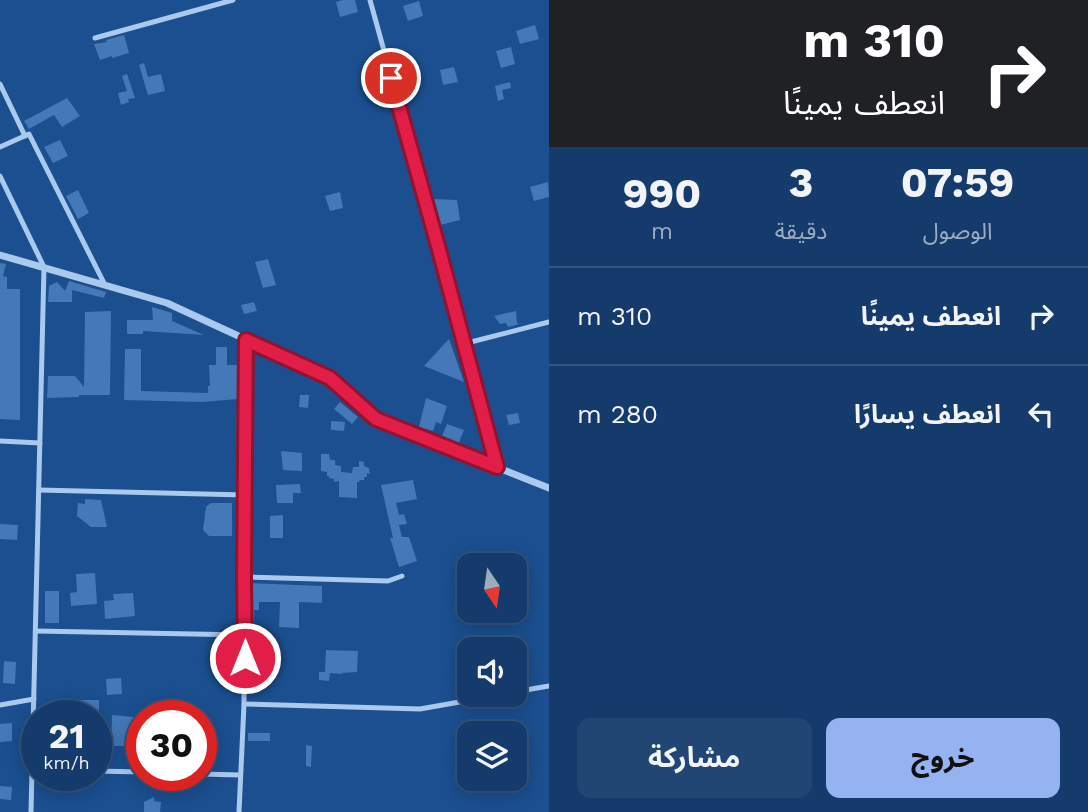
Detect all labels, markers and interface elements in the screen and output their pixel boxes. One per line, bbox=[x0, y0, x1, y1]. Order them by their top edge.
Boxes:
text: 310 m bbox=[803, 11, 945, 69]
icon: right bbox=[969, 28, 1060, 119]
pin bbox=[361, 48, 421, 108]
icon: arrive bbox=[372, 59, 410, 97]
text: انعطف يمينًا bbox=[783, 84, 945, 122]
text: 3 bbox=[789, 158, 813, 207]
text: 07:59 bbox=[901, 158, 1015, 207]
text: 990 bbox=[623, 169, 701, 218]
text: m bbox=[651, 218, 673, 245]
text: دقيقة bbox=[775, 218, 827, 245]
text: الوصول bbox=[923, 218, 993, 245]
icon: right bbox=[1022, 297, 1060, 335]
text: 310 m bbox=[577, 301, 652, 331]
text: انعطف يمينًا bbox=[861, 301, 1001, 331]
icon: left bbox=[1022, 395, 1060, 433]
text: 280 m bbox=[577, 399, 658, 429]
text: انعطف يسارًا bbox=[854, 399, 1001, 429]
north arrow bbox=[457, 553, 527, 623]
map controls bbox=[457, 553, 527, 791]
position arrow bbox=[208, 621, 282, 695]
button: sound bbox=[457, 637, 527, 707]
speed limit sign: 30 bbox=[126, 700, 217, 791]
text: 21 bbox=[49, 715, 84, 757]
button: مشاركة bbox=[577, 718, 812, 798]
button: خروج bbox=[826, 718, 1060, 798]
button: layers bbox=[457, 721, 527, 791]
text: km/h bbox=[43, 752, 90, 773]

